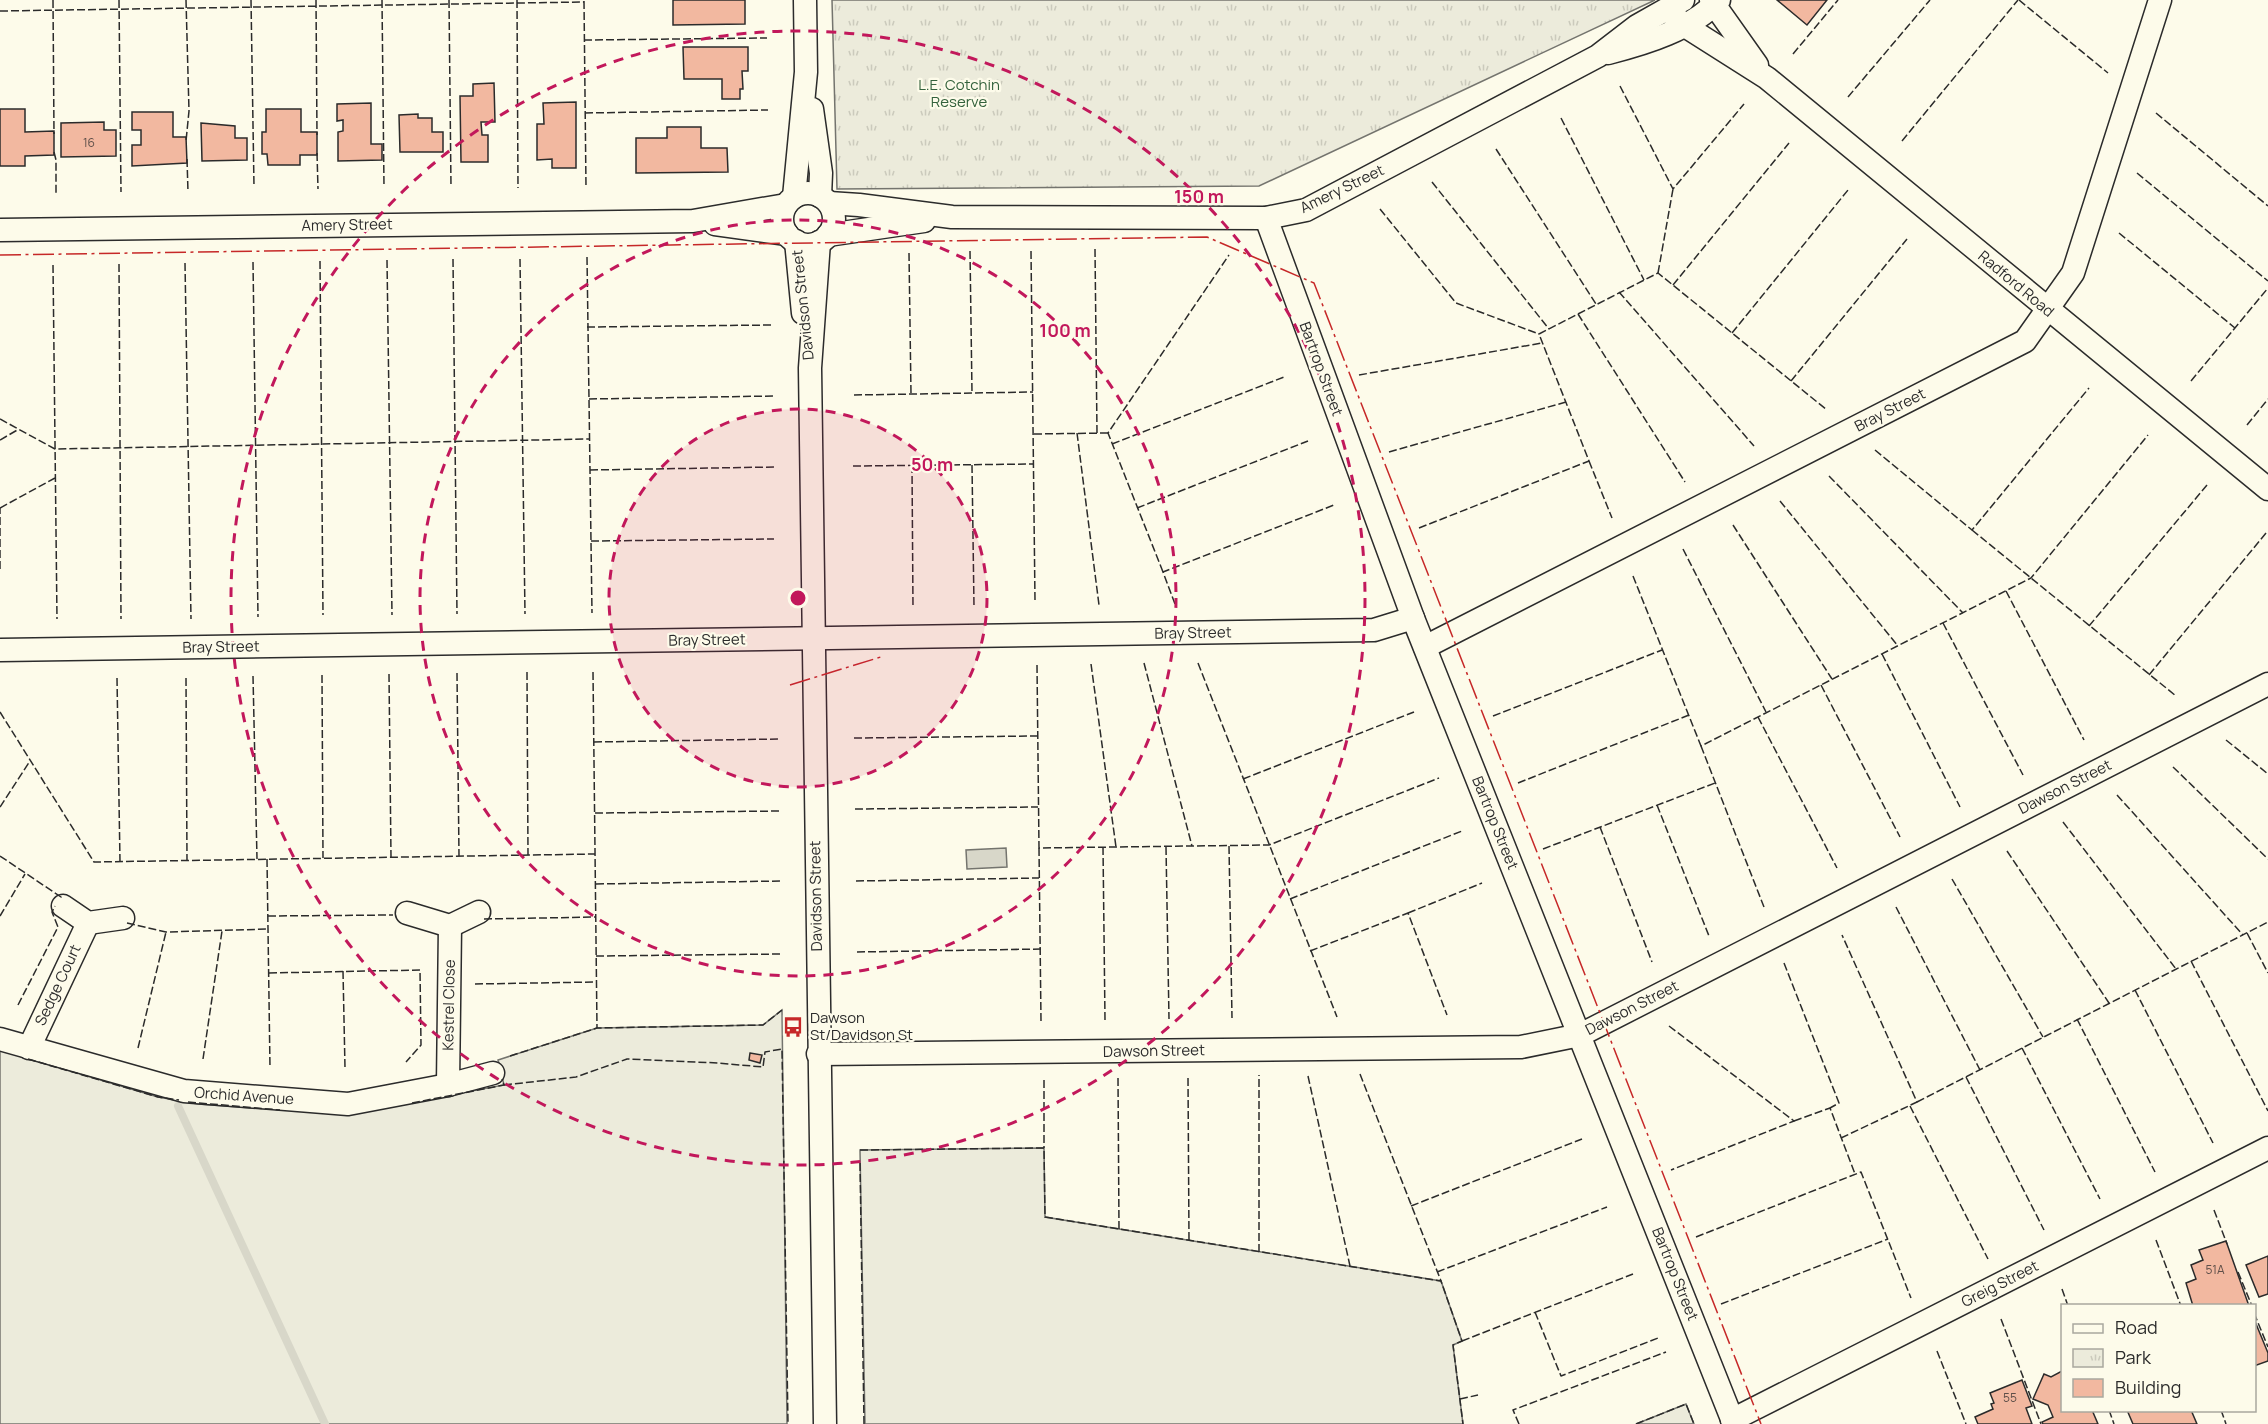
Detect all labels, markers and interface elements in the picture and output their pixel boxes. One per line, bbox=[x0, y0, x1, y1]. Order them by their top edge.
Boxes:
park label: L.E. Cotchin Reserve bbox=[918, 74, 1000, 112]
house number: 16 bbox=[83, 134, 95, 151]
street label: Amery Street bbox=[1296, 159, 1387, 218]
text: 150 m bbox=[1174, 184, 1224, 208]
street label: Amery Street bbox=[301, 213, 393, 236]
street label: Radford Road bbox=[1974, 246, 2059, 322]
street label: Davidson Street bbox=[786, 249, 819, 361]
text: 100 m bbox=[1039, 318, 1091, 342]
street label: Bartrop Street bbox=[1295, 319, 1348, 419]
street label: Bray Street bbox=[1851, 383, 1929, 436]
text: 50 m bbox=[911, 452, 953, 476]
centre of rings bbox=[788, 588, 808, 608]
street label: Bray Street bbox=[1154, 621, 1232, 644]
street label: Bray Street bbox=[668, 628, 746, 651]
street label: Bray Street bbox=[182, 635, 260, 658]
street label: Dawson Street bbox=[2015, 754, 2115, 819]
street label: Bartrop Street bbox=[1467, 773, 1524, 873]
street label: Davidson Street bbox=[804, 840, 827, 952]
street label: Sedge Court bbox=[30, 941, 86, 1029]
street label: Kestrel Close bbox=[437, 959, 460, 1051]
street label: Dawson Street bbox=[1582, 975, 1682, 1040]
place label: Dawson St/Davidson St bbox=[810, 1007, 913, 1045]
bus stop icon: Dawson St/Davidson St bbox=[781, 1015, 805, 1039]
street label: Dawson Street bbox=[1103, 1039, 1205, 1062]
street label: Orchid Avenue bbox=[193, 1082, 295, 1109]
street label: Bartrop Street bbox=[1647, 1224, 1704, 1324]
street label: Greig Street bbox=[1958, 1255, 2042, 1312]
house number: 51A bbox=[2205, 1261, 2225, 1278]
legend bbox=[2061, 1304, 2256, 1412]
text: Road bbox=[2115, 1315, 2158, 1339]
text: Park bbox=[2115, 1345, 2152, 1369]
text: Building bbox=[2115, 1375, 2181, 1399]
house number: 55 bbox=[2003, 1389, 2017, 1406]

